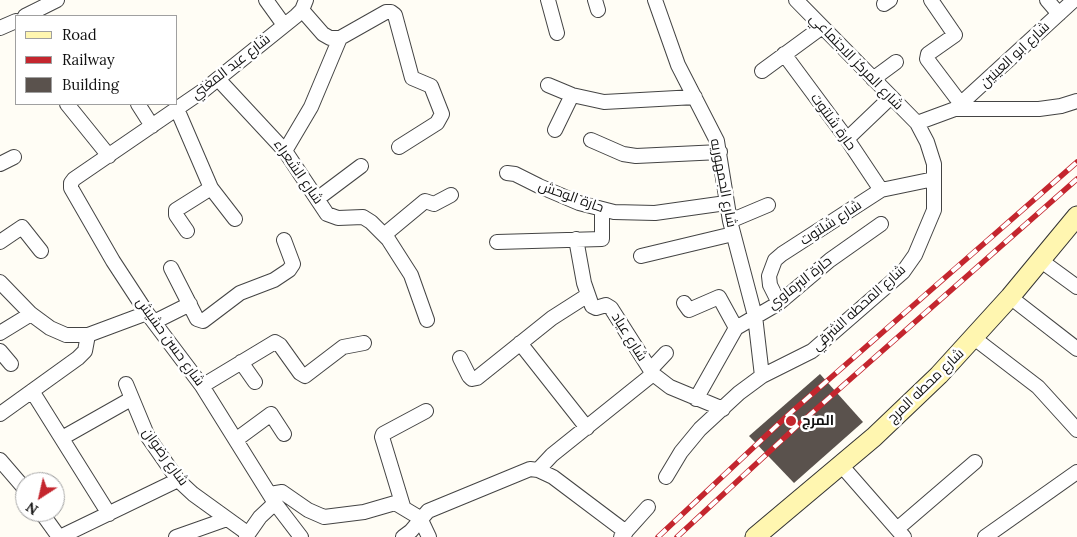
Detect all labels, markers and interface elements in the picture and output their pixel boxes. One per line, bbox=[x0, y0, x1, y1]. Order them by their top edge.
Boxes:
street label: شارع المركز الاجتماعي bbox=[806, 10, 906, 114]
legend bbox=[15, 15, 178, 105]
street label: شارع ابو العينين bbox=[977, 19, 1053, 91]
text: Road bbox=[62, 25, 97, 44]
street label: شارع عبد المغني bbox=[188, 31, 274, 103]
text: Railway bbox=[62, 50, 115, 69]
text: Building bbox=[62, 75, 119, 94]
street label: حارة شلتوت bbox=[807, 90, 859, 154]
street label: شارع الشعراء bbox=[270, 136, 326, 208]
street label: شارع الجمهوريه bbox=[706, 137, 740, 229]
street label: حارة الوحش bbox=[536, 177, 606, 217]
street label: شارع شلتوت bbox=[797, 197, 865, 249]
street label: حارة البرماوي bbox=[765, 253, 835, 313]
street label: شارع المحطه الشرقي bbox=[809, 262, 909, 354]
street label: شارع حسن حشيش bbox=[132, 295, 208, 389]
street label: شارع عياد bbox=[608, 310, 650, 364]
street label: شارع محطه المرج bbox=[884, 345, 968, 427]
place label: المرج bbox=[802, 413, 834, 429]
marker: المرج bbox=[784, 414, 798, 428]
street label: شارع رضوان bbox=[138, 425, 192, 489]
north arrow bbox=[15, 472, 65, 522]
text: N bbox=[22, 498, 42, 519]

